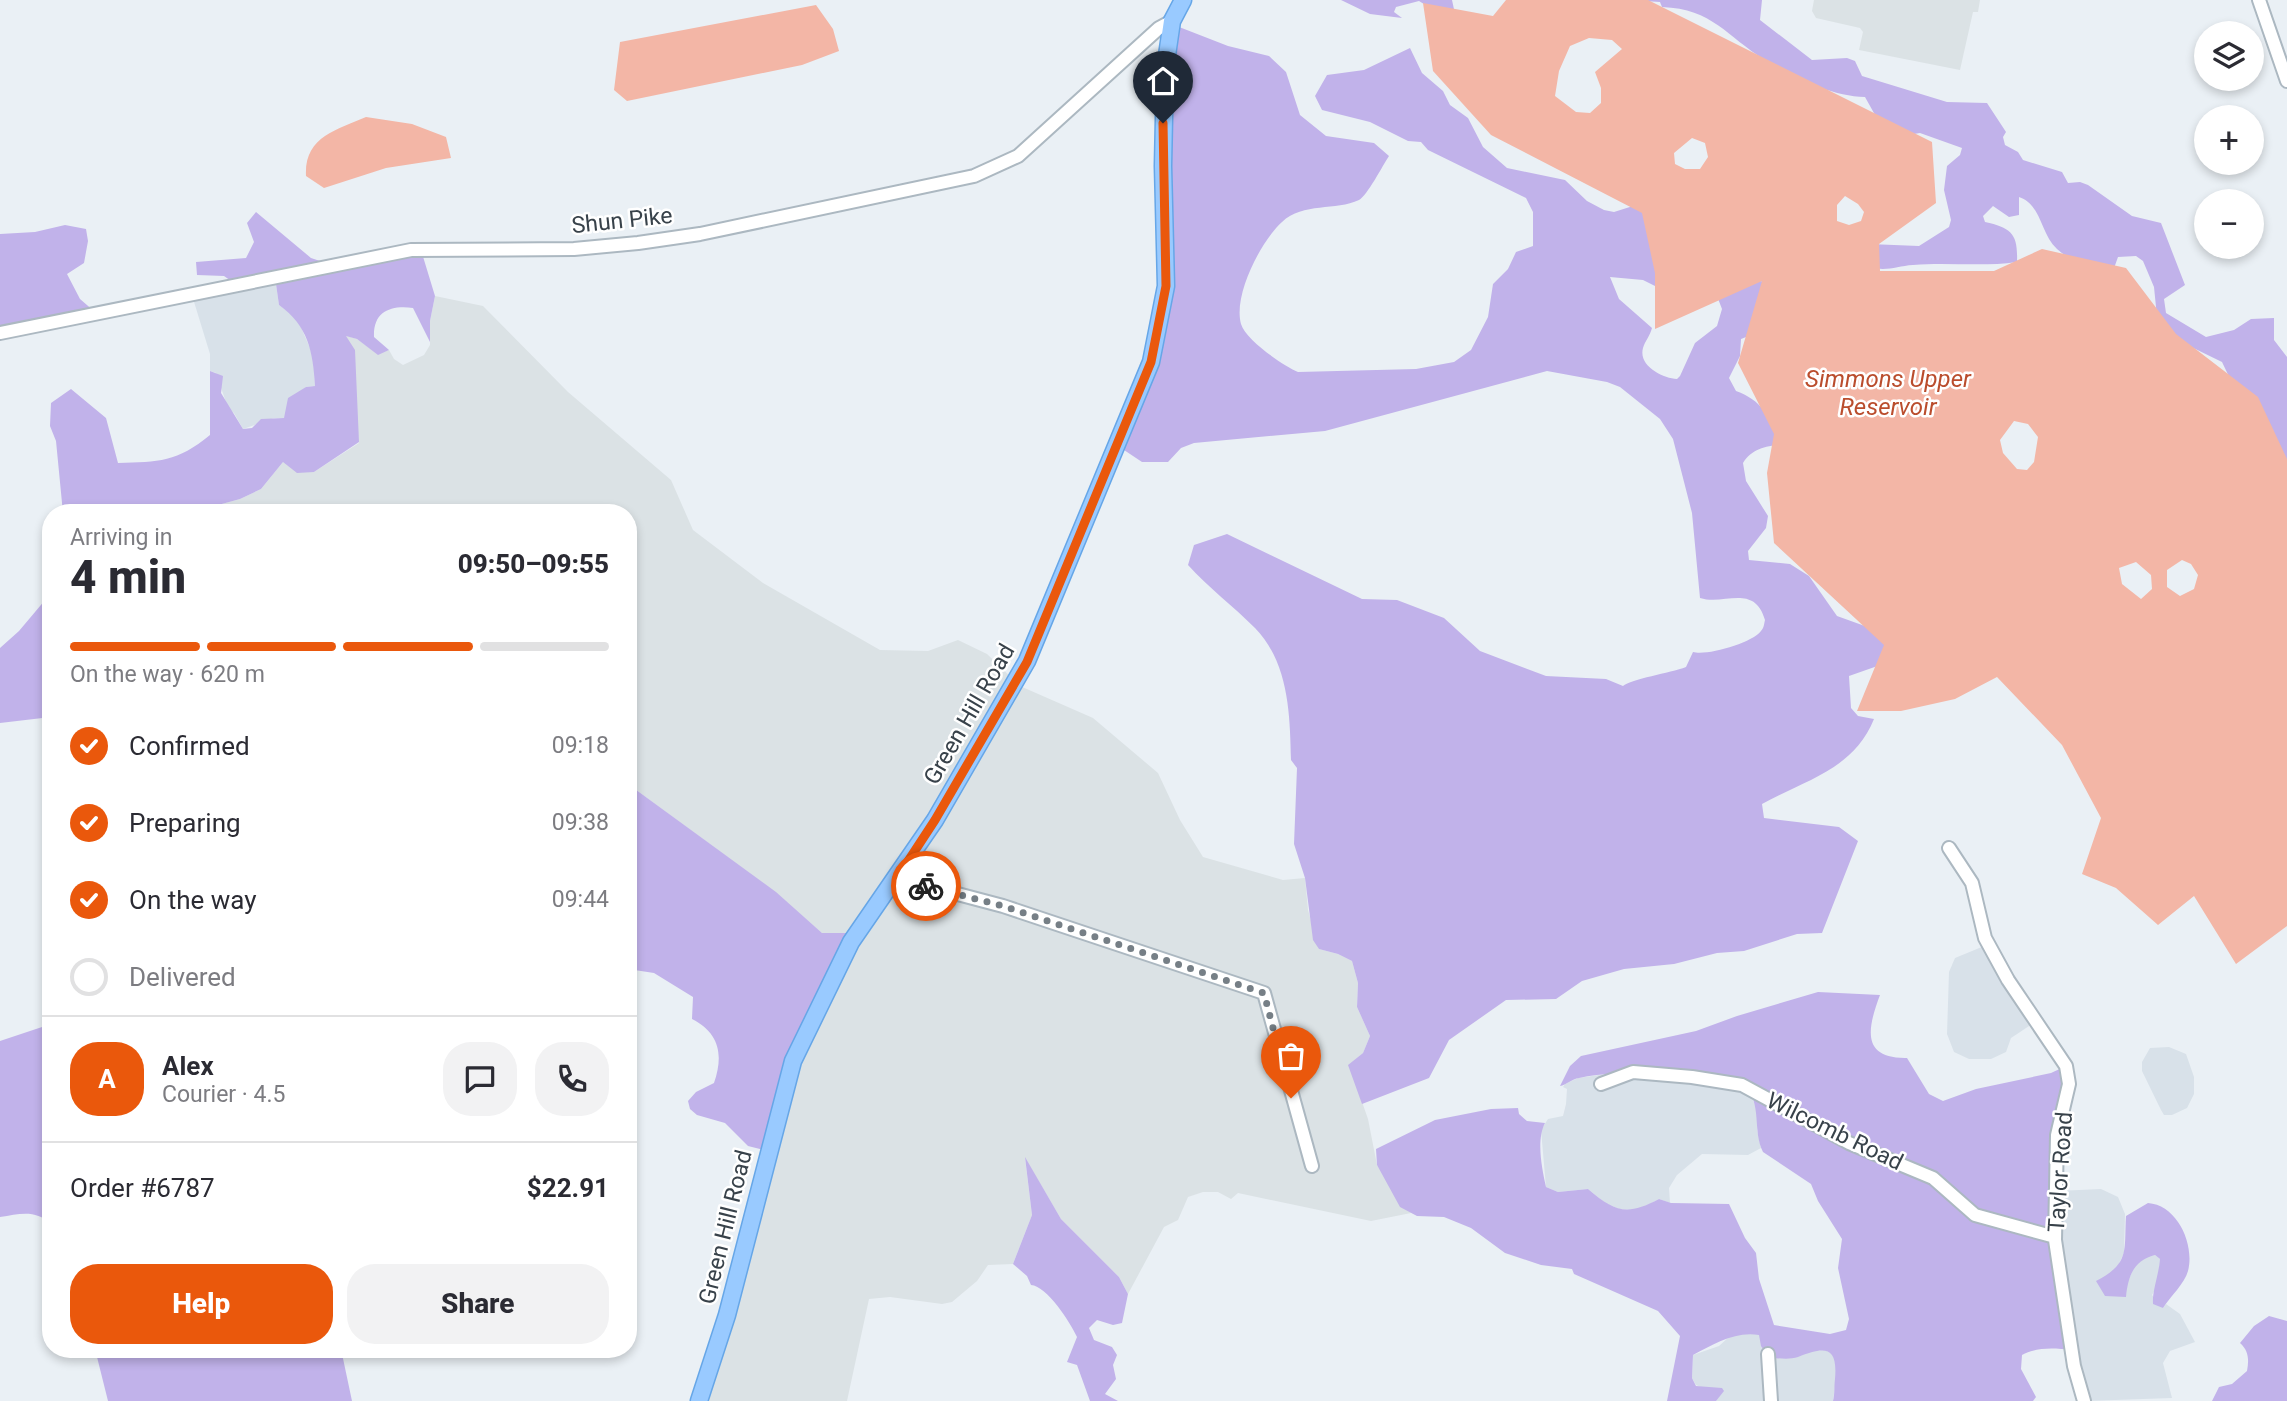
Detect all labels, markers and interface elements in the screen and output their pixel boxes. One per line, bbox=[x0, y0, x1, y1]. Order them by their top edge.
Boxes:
map controls bbox=[2194, 21, 2264, 259]
button: layers bbox=[2194, 21, 2264, 91]
pin bbox=[1133, 51, 1193, 123]
icon: home bbox=[1144, 62, 1182, 100]
button: + bbox=[2194, 105, 2264, 175]
button: − bbox=[2194, 189, 2264, 259]
street label: Shun Pike bbox=[570, 202, 674, 239]
water label: Simmons Upper Reservoir bbox=[1805, 365, 1972, 421]
text: Arriving in bbox=[70, 524, 173, 551]
text: 09:50–09:55 bbox=[458, 549, 609, 579]
text: 4 min bbox=[70, 550, 186, 604]
street label: Green Hill Road bbox=[918, 639, 1021, 789]
text: On the way · 620 m bbox=[70, 661, 265, 688]
icon: check bbox=[70, 727, 108, 765]
text: Confirmed bbox=[129, 731, 250, 761]
text: 09:18 bbox=[552, 732, 609, 759]
icon: check bbox=[70, 804, 108, 842]
text: Preparing bbox=[129, 808, 241, 838]
text: 09:38 bbox=[552, 809, 609, 836]
courier bbox=[891, 851, 961, 921]
icon: bike bbox=[907, 867, 945, 905]
icon: check bbox=[70, 881, 108, 919]
text: On the way bbox=[129, 885, 257, 915]
text: 09:44 bbox=[552, 886, 609, 913]
text: Delivered bbox=[129, 962, 236, 992]
pin bbox=[1261, 1026, 1321, 1098]
icon: bag bbox=[1272, 1037, 1310, 1075]
button: chat bbox=[443, 1042, 517, 1116]
button: phone bbox=[535, 1042, 609, 1116]
text: Alex bbox=[162, 1051, 214, 1081]
text: A bbox=[98, 1064, 116, 1094]
text: Courier · 4.5 bbox=[162, 1081, 285, 1108]
street label: Wilcomb Road bbox=[1762, 1087, 1907, 1176]
street label: Taylor Road bbox=[2043, 1111, 2078, 1233]
street label: Green Hill Road bbox=[693, 1147, 758, 1307]
text: Order #6787 bbox=[70, 1173, 215, 1203]
text: $22.91 bbox=[527, 1173, 609, 1203]
button: Help bbox=[70, 1264, 333, 1344]
button: Share bbox=[347, 1264, 609, 1344]

